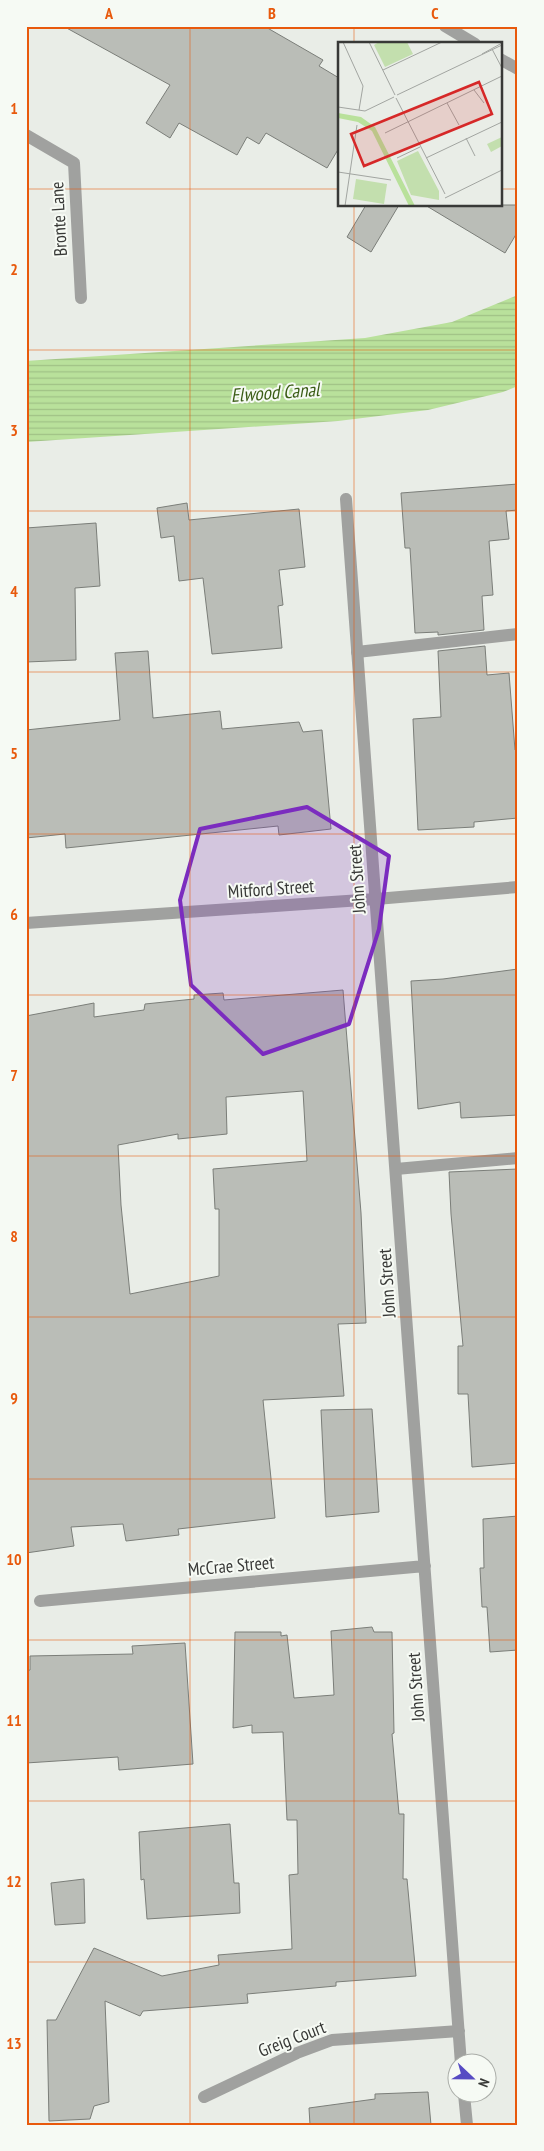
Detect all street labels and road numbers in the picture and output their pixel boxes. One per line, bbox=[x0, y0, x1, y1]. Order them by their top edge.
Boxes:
street label: Bronte Lane bbox=[45, 181, 72, 257]
street label: John Street bbox=[343, 844, 370, 915]
street label: Mitford Street bbox=[227, 874, 315, 903]
street label: John Street bbox=[373, 1248, 400, 1319]
street label: McCrae Street bbox=[187, 1550, 275, 1581]
street label: John Street bbox=[402, 1652, 429, 1723]
street label: Greig Court bbox=[255, 2015, 329, 2062]

